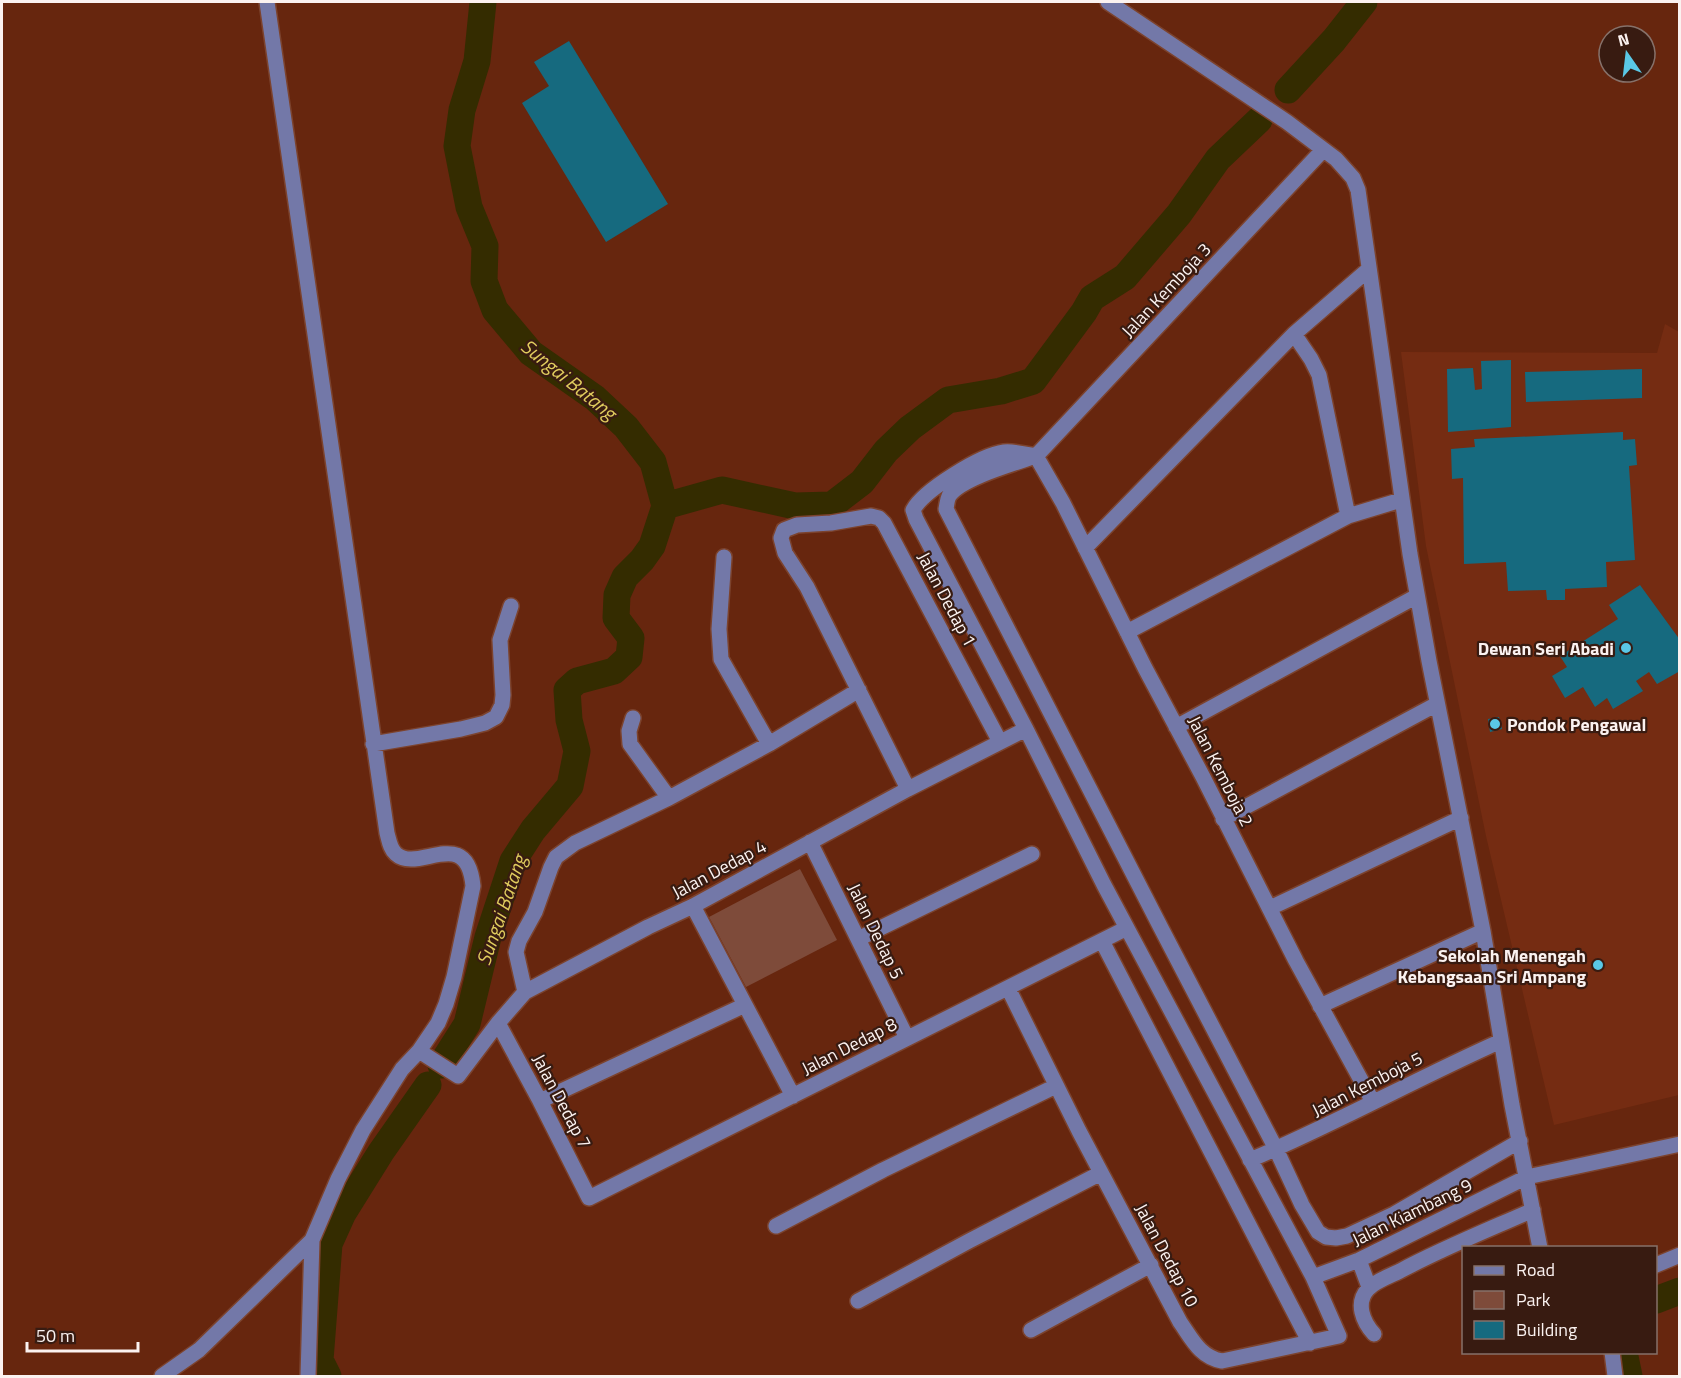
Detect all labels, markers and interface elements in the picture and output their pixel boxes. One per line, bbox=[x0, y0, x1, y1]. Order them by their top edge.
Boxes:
north arrow bbox=[1597, 24, 1657, 84]
text: N bbox=[1615, 26, 1632, 52]
street label: Jalan Kemboja 3 bbox=[1115, 237, 1217, 343]
water label: Sungai Batang bbox=[515, 331, 625, 429]
street label: Jalan Dedap 1 bbox=[911, 547, 983, 651]
place label: Dewan Seri Abadi bbox=[1478, 635, 1614, 662]
marker: Dewan Seri Abadi bbox=[1619, 641, 1633, 655]
street label: Jalan Kemboja 2 bbox=[1181, 711, 1261, 831]
place label: Pondok Pengawal bbox=[1507, 711, 1646, 738]
marker: Pondok Pengawal bbox=[1488, 717, 1502, 731]
street label: Jalan Dedap 4 bbox=[667, 833, 771, 905]
water label: Sungai Batang bbox=[468, 848, 535, 969]
street label: Jalan Dedap 5 bbox=[841, 878, 911, 984]
place label: Sekolah Menengah Kebangsaan Sri Ampang bbox=[1398, 942, 1586, 990]
marker: Sekolah Menengah Kebangsaan Sri Ampang bbox=[1591, 958, 1605, 972]
street label: Jalan Dedap 8 bbox=[797, 1010, 901, 1082]
street label: Jalan Kemboja 5 bbox=[1307, 1044, 1427, 1124]
street label: Jalan Dedap 7 bbox=[526, 1049, 598, 1153]
street label: Jalan Kiambang 9 bbox=[1347, 1171, 1477, 1253]
street label: Jalan Dedap 10 bbox=[1128, 1198, 1206, 1312]
legend bbox=[1462, 1246, 1657, 1354]
text: Road bbox=[1516, 1256, 1555, 1283]
text: Park bbox=[1516, 1286, 1551, 1313]
scale bar bbox=[27, 1315, 138, 1353]
text: Building bbox=[1516, 1316, 1577, 1343]
text: 50 m bbox=[36, 1322, 75, 1349]

